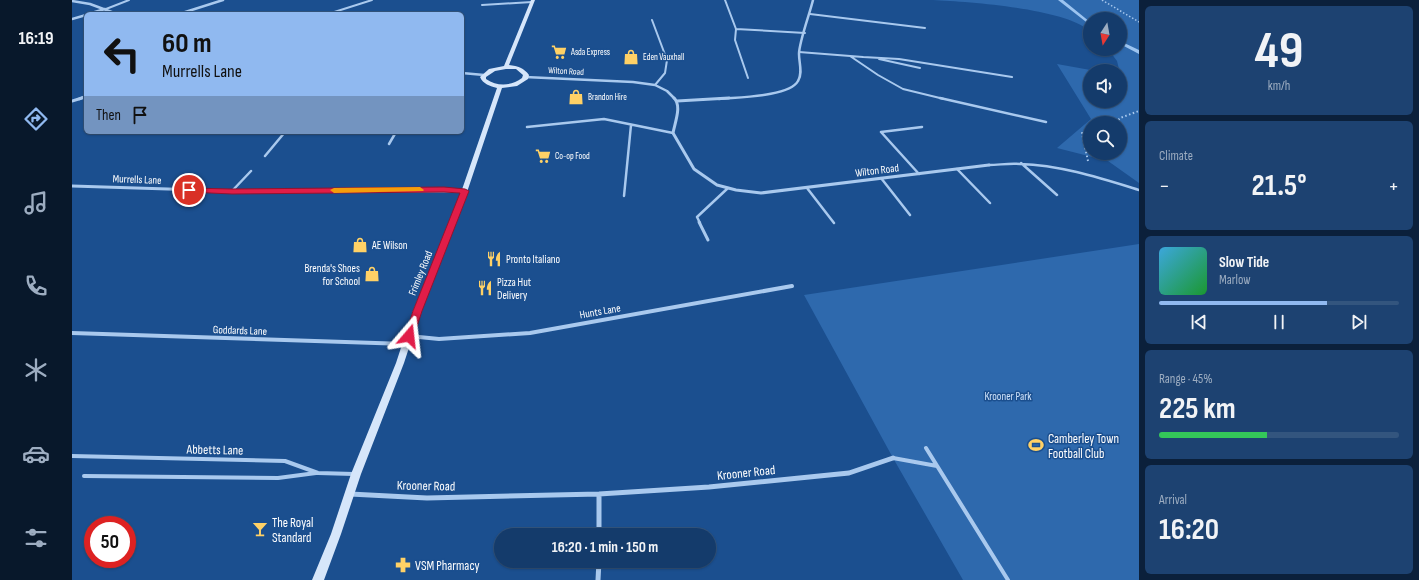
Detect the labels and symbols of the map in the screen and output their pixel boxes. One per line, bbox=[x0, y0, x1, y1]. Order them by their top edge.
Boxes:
north arrow bbox=[1083, 12, 1127, 56]
supermarket icon: Asda Express bbox=[550, 43, 568, 61]
place label: Asda Express bbox=[570, 47, 610, 58]
shop icon: Eden Vauxhall bbox=[622, 48, 640, 66]
place label: Eden Vauxhall bbox=[643, 52, 685, 63]
street label: Wilton Road bbox=[548, 65, 584, 78]
shop icon: Brandon Hire bbox=[567, 88, 585, 106]
place label: Brandon Hire bbox=[588, 92, 627, 103]
supermarket icon: Co-op Food bbox=[534, 147, 552, 165]
place label: Co-op Food bbox=[555, 151, 590, 162]
street label: Wilton Road bbox=[854, 161, 900, 180]
street label: Murrells Lane bbox=[112, 172, 162, 187]
pin bbox=[172, 173, 206, 207]
shop icon: AE Wilson bbox=[351, 236, 369, 254]
place label: AE Wilson bbox=[371, 239, 408, 252]
street label: Frimley Road bbox=[406, 249, 435, 297]
restaurant icon: Pronto Italiano bbox=[485, 250, 503, 268]
place label: Pronto Italiano bbox=[506, 253, 561, 266]
place label: Brenda's Shoes for School bbox=[304, 262, 360, 288]
shop icon: Brenda's Shoes for School bbox=[363, 265, 381, 283]
place label: Pizza Hut Delivery bbox=[497, 276, 532, 302]
restaurant icon: Pizza Hut Delivery bbox=[476, 279, 494, 297]
street label: Hunts Lane bbox=[579, 301, 622, 321]
position arrow bbox=[388, 315, 430, 357]
street label: Goddards Lane bbox=[213, 323, 267, 338]
park label: Krooner Park bbox=[984, 390, 1032, 403]
place label: Camberley Town Football Club bbox=[1048, 431, 1119, 462]
sports icon: Camberley Town Football Club bbox=[1027, 436, 1045, 454]
street label: Abbetts Lane bbox=[185, 441, 244, 458]
street label: Krooner Road bbox=[716, 462, 776, 484]
street label: Krooner Road bbox=[397, 477, 455, 495]
place label: The Royal Standard bbox=[272, 515, 313, 546]
speed limit sign: 50 bbox=[84, 516, 136, 568]
bar icon: The Royal Standard bbox=[251, 520, 269, 538]
pharmacy icon: VSM Pharmacy bbox=[394, 556, 412, 574]
place label: VSM Pharmacy bbox=[415, 558, 480, 574]

